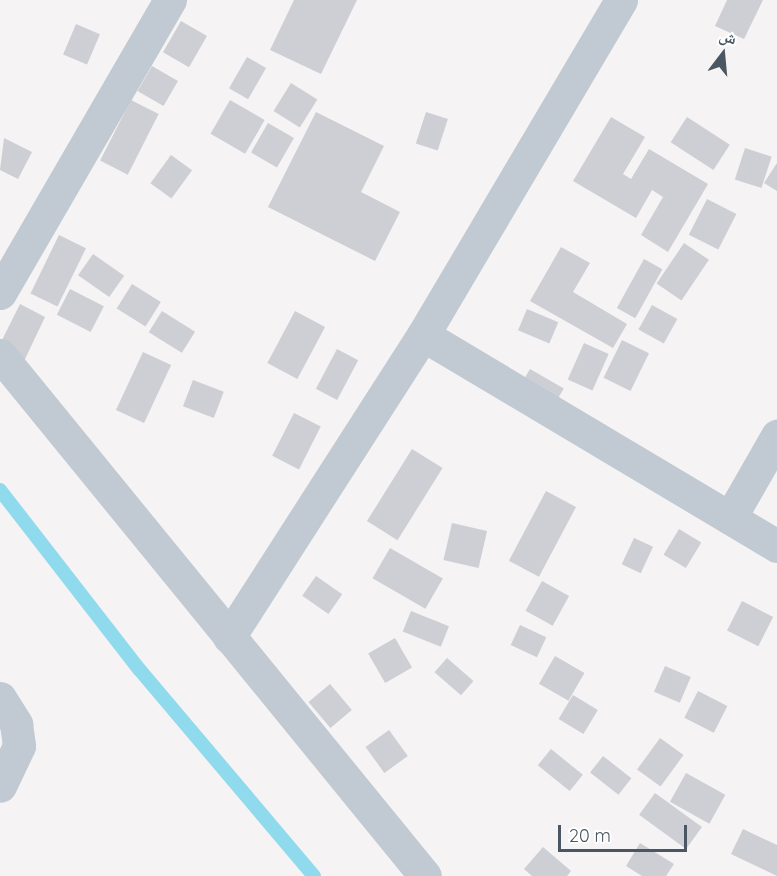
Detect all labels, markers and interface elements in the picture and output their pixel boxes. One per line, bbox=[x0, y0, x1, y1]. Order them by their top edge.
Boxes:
north arrow bbox=[693, 24, 753, 84]
text: ش bbox=[717, 25, 739, 49]
scale bar bbox=[561, 813, 690, 851]
text: 20 m bbox=[569, 824, 611, 847]

